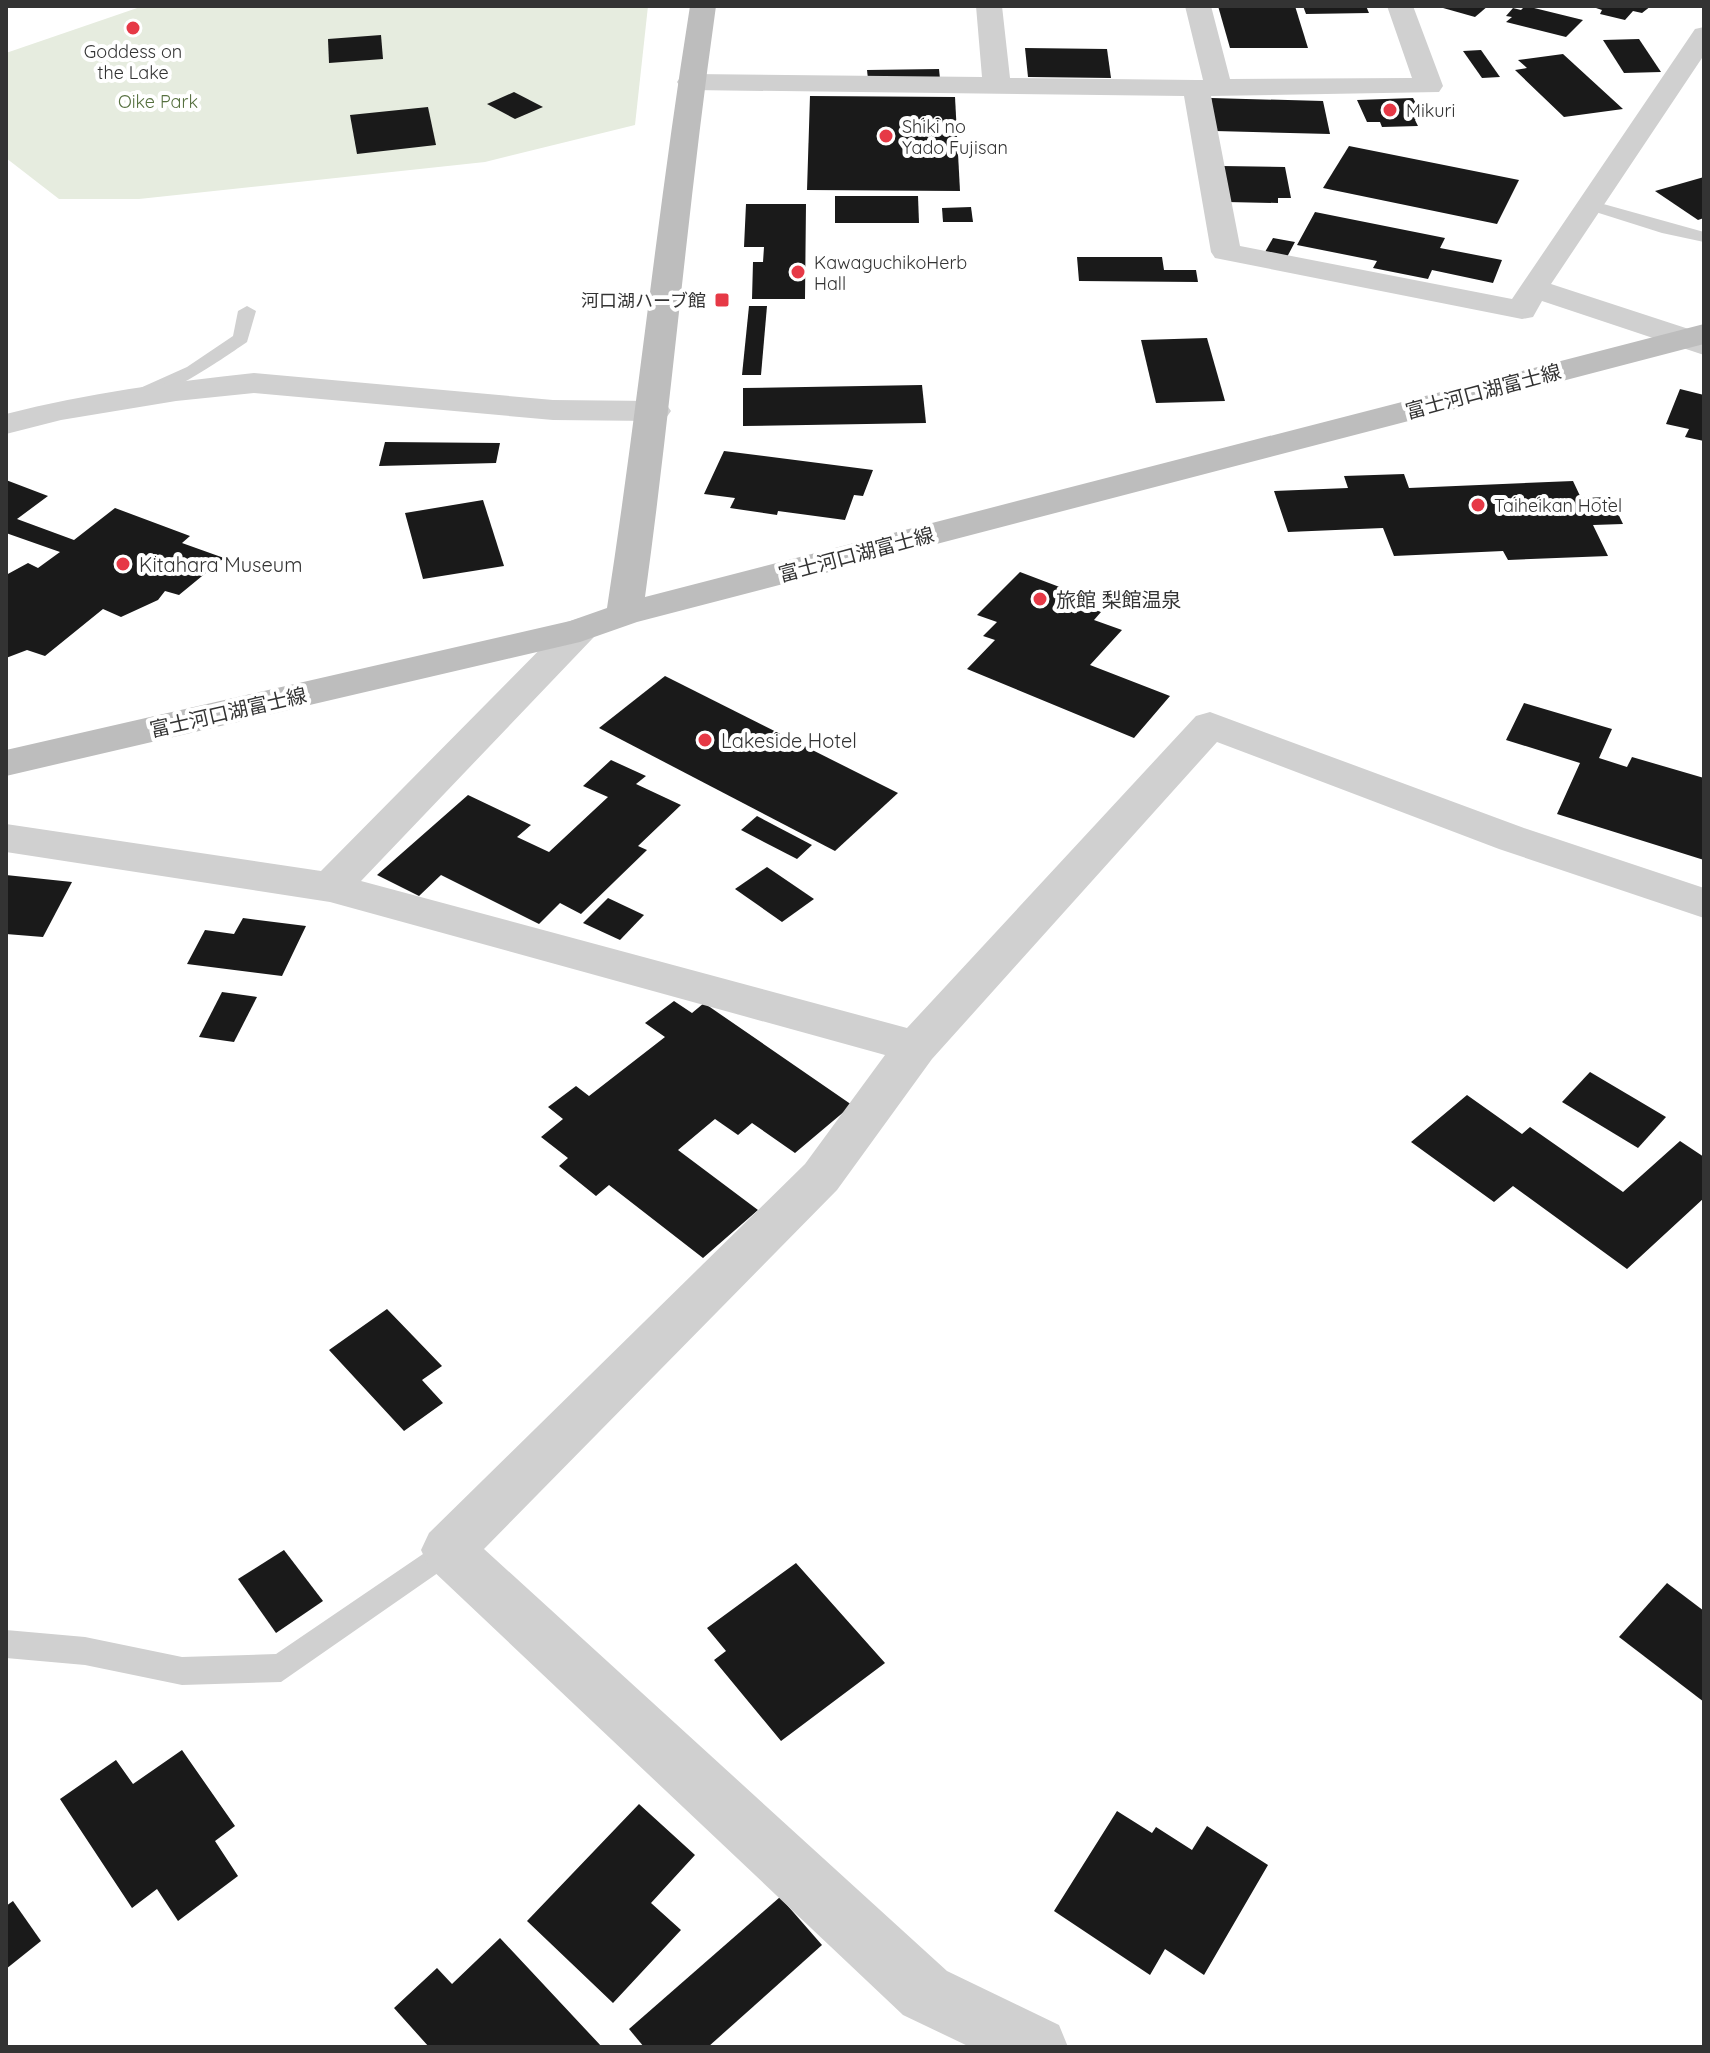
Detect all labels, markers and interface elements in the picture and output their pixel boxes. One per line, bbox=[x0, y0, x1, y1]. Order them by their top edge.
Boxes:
marker: Goddess on the Lake bbox=[124, 19, 142, 37]
place label: Goddess on the Lake bbox=[84, 40, 182, 84]
park label: Oike Park bbox=[118, 90, 198, 113]
place label: Mikuri bbox=[1406, 99, 1455, 122]
marker: Mikuri bbox=[1381, 101, 1399, 119]
place label: Shiki no Yado Fujisan bbox=[902, 115, 1008, 159]
marker: Shiki no Yado Fujisan bbox=[877, 127, 895, 145]
place label: KawaguchikoHerb Hall bbox=[814, 251, 967, 295]
marker: KawaguchikoHerb Hall bbox=[789, 263, 807, 281]
place label: 河口湖ハーブ館 bbox=[581, 289, 706, 312]
marker: 河口湖ハーブ館 bbox=[713, 291, 731, 309]
street label: 富士河口湖富士線 bbox=[1402, 358, 1564, 424]
place label: Taiheikan Hotel bbox=[1494, 494, 1622, 517]
marker: Taiheikan Hotel bbox=[1469, 496, 1487, 514]
street label: 富士河口湖富士線 bbox=[775, 521, 937, 587]
place label: Kitahara Museum bbox=[139, 552, 302, 577]
marker: Kitahara Museum bbox=[114, 555, 132, 573]
place label: 旅館 梨館温泉 bbox=[1056, 587, 1181, 612]
marker: 旅館 梨館温泉 bbox=[1031, 590, 1049, 608]
street label: 富士河口湖富士線 bbox=[147, 682, 309, 742]
place label: Lakeside Hotel bbox=[721, 728, 857, 753]
marker: Lakeside Hotel bbox=[696, 731, 714, 749]

